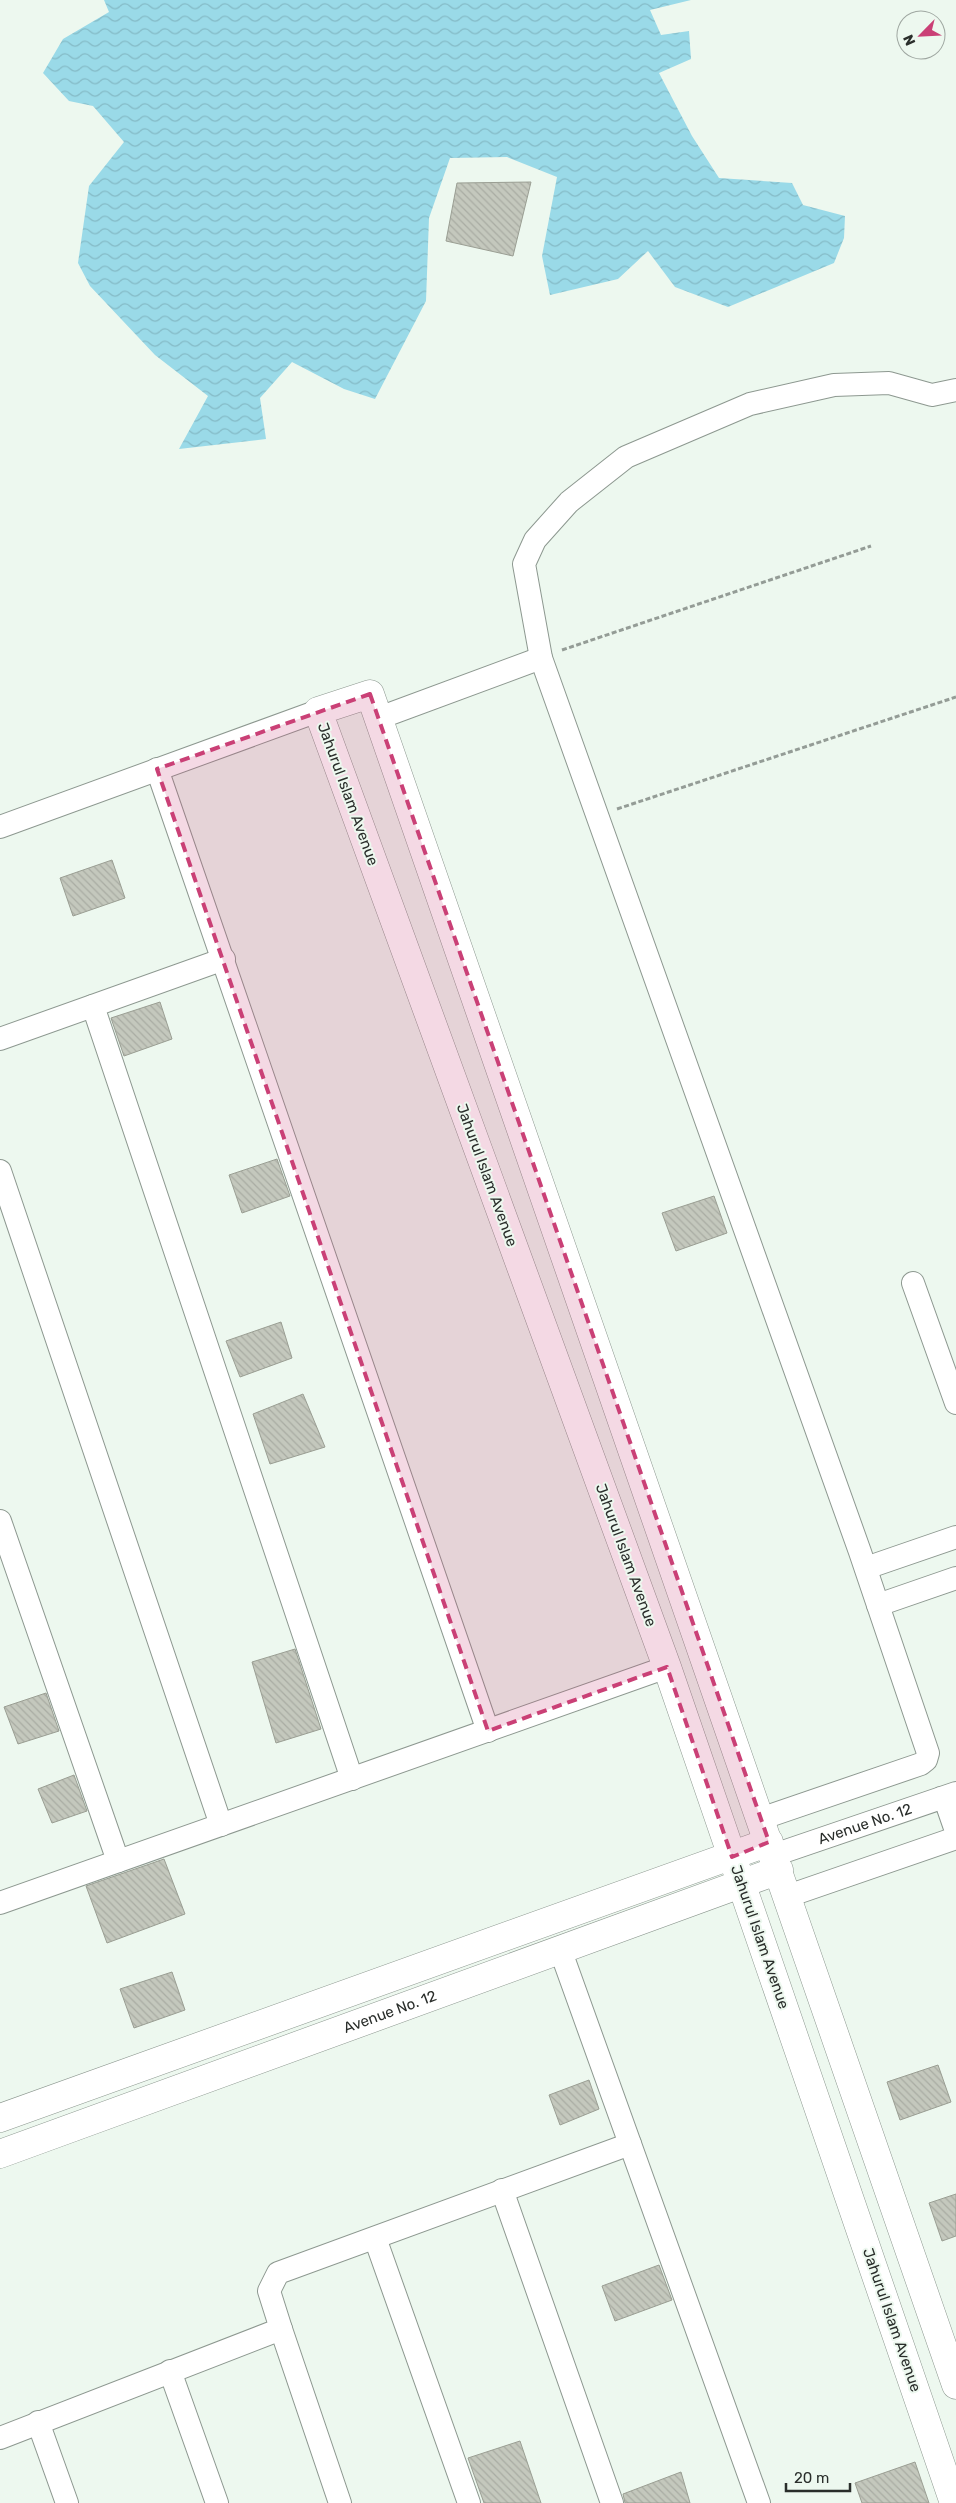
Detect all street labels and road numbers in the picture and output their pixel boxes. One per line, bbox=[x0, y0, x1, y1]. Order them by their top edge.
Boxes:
street label: Jahurul Islam Avenue bbox=[314, 720, 382, 868]
street label: Jahurul Islam Avenue bbox=[453, 1101, 521, 1249]
street label: Jahurul Islam Avenue bbox=[592, 1481, 660, 1629]
street label: Avenue No. 12 bbox=[816, 1800, 914, 1848]
street label: Jahurul Islam Avenue bbox=[727, 1863, 793, 2011]
street label: Avenue No. 12 bbox=[341, 1987, 439, 2037]
street label: Jahurul Islam Avenue bbox=[859, 2246, 925, 2394]

